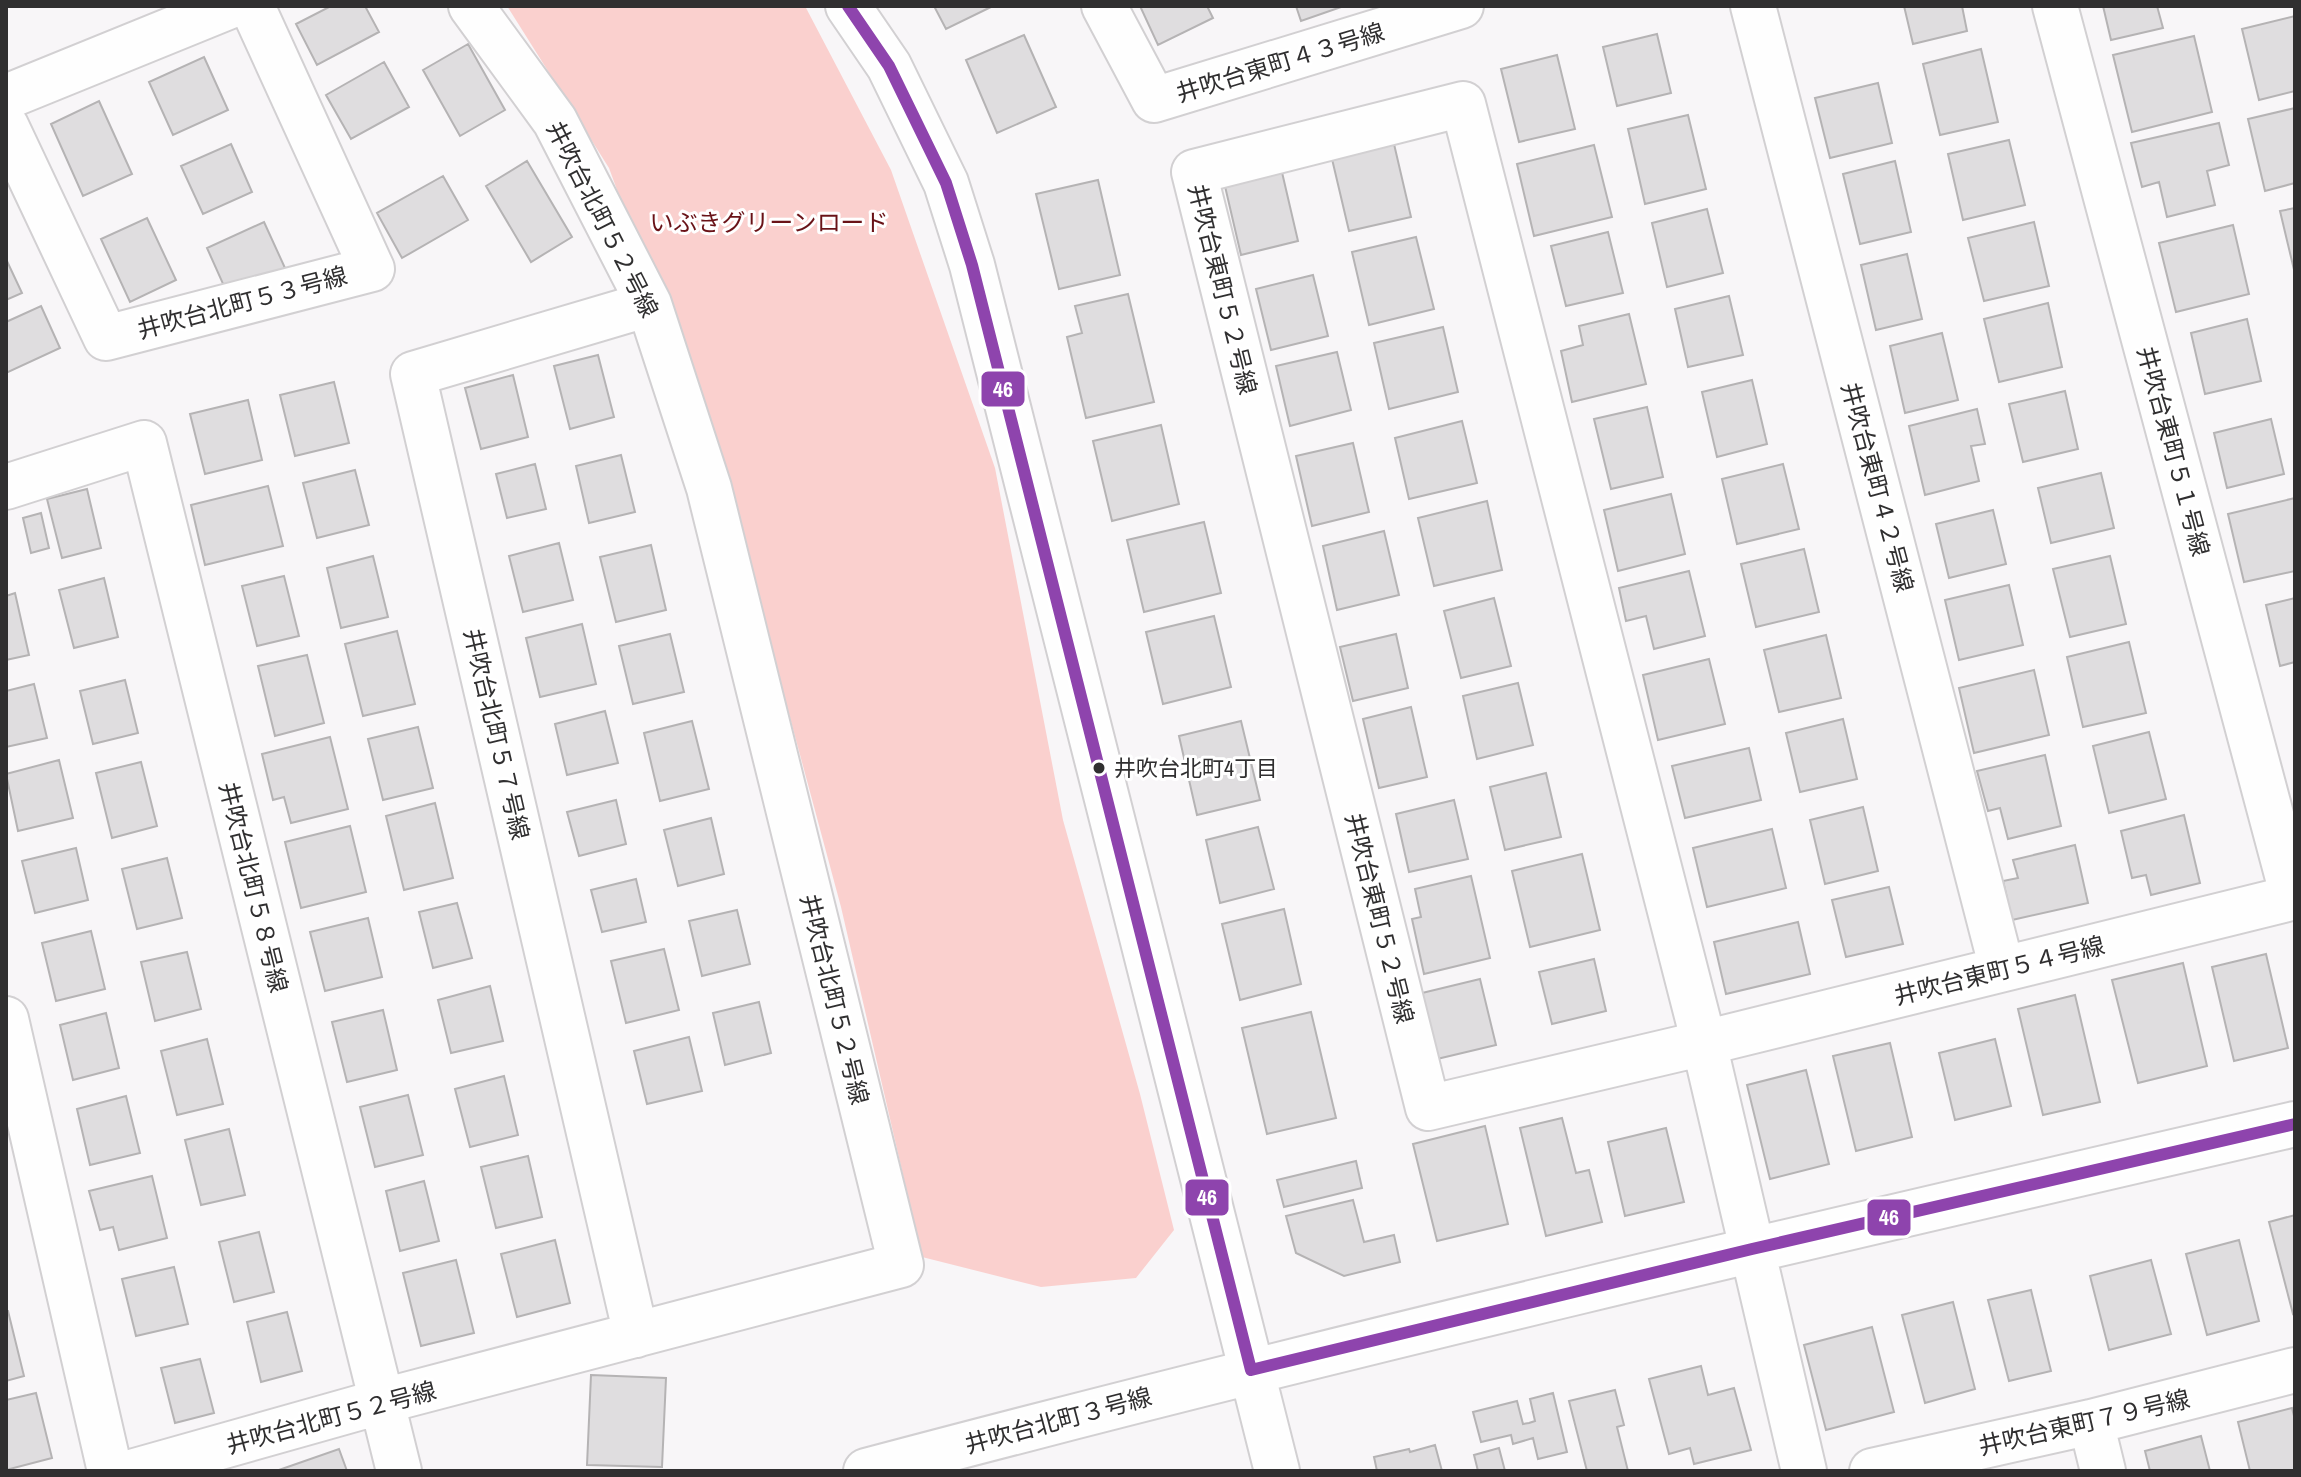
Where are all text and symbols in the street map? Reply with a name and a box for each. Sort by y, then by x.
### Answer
street label: 井吹台東町４３号線 [1172,15,1388,109]
street label: 井吹台北町５２号線 [540,116,666,322]
street label: 井吹台東町５２号線 [1181,180,1265,398]
park label: いぶきグリーンロード [650,206,888,238]
street label: 井吹台北町５３号線 [134,259,350,345]
street label: 井吹台東町５１号線 [2131,343,2217,559]
line badge: 46 [980,370,1026,408]
text: 46 [993,374,1013,404]
street label: 井吹台東町４２号線 [1835,379,1921,595]
street label: 井吹台北町５７号線 [457,625,537,843]
place label: 井吹台北町4丁目 [1114,753,1278,783]
marker: 井吹台北町4丁目 [1091,760,1107,776]
street label: 井吹台北町５８号線 [212,778,296,996]
street label: 井吹台東町５２号線 [1338,809,1422,1027]
street label: 井吹台北町５２号線 [793,890,877,1108]
street label: 井吹台東町５４号線 [1890,928,2108,1012]
line badge: 46 [1184,1178,1230,1217]
text: 46 [1197,1182,1217,1212]
line badge: 46 [1866,1198,1912,1237]
text: 46 [1879,1202,1899,1232]
street label: 井吹台北町５２号線 [223,1374,439,1460]
street label: 井吹台北町３号線 [961,1380,1155,1460]
street label: 井吹台東町７９号線 [1975,1382,2193,1462]

